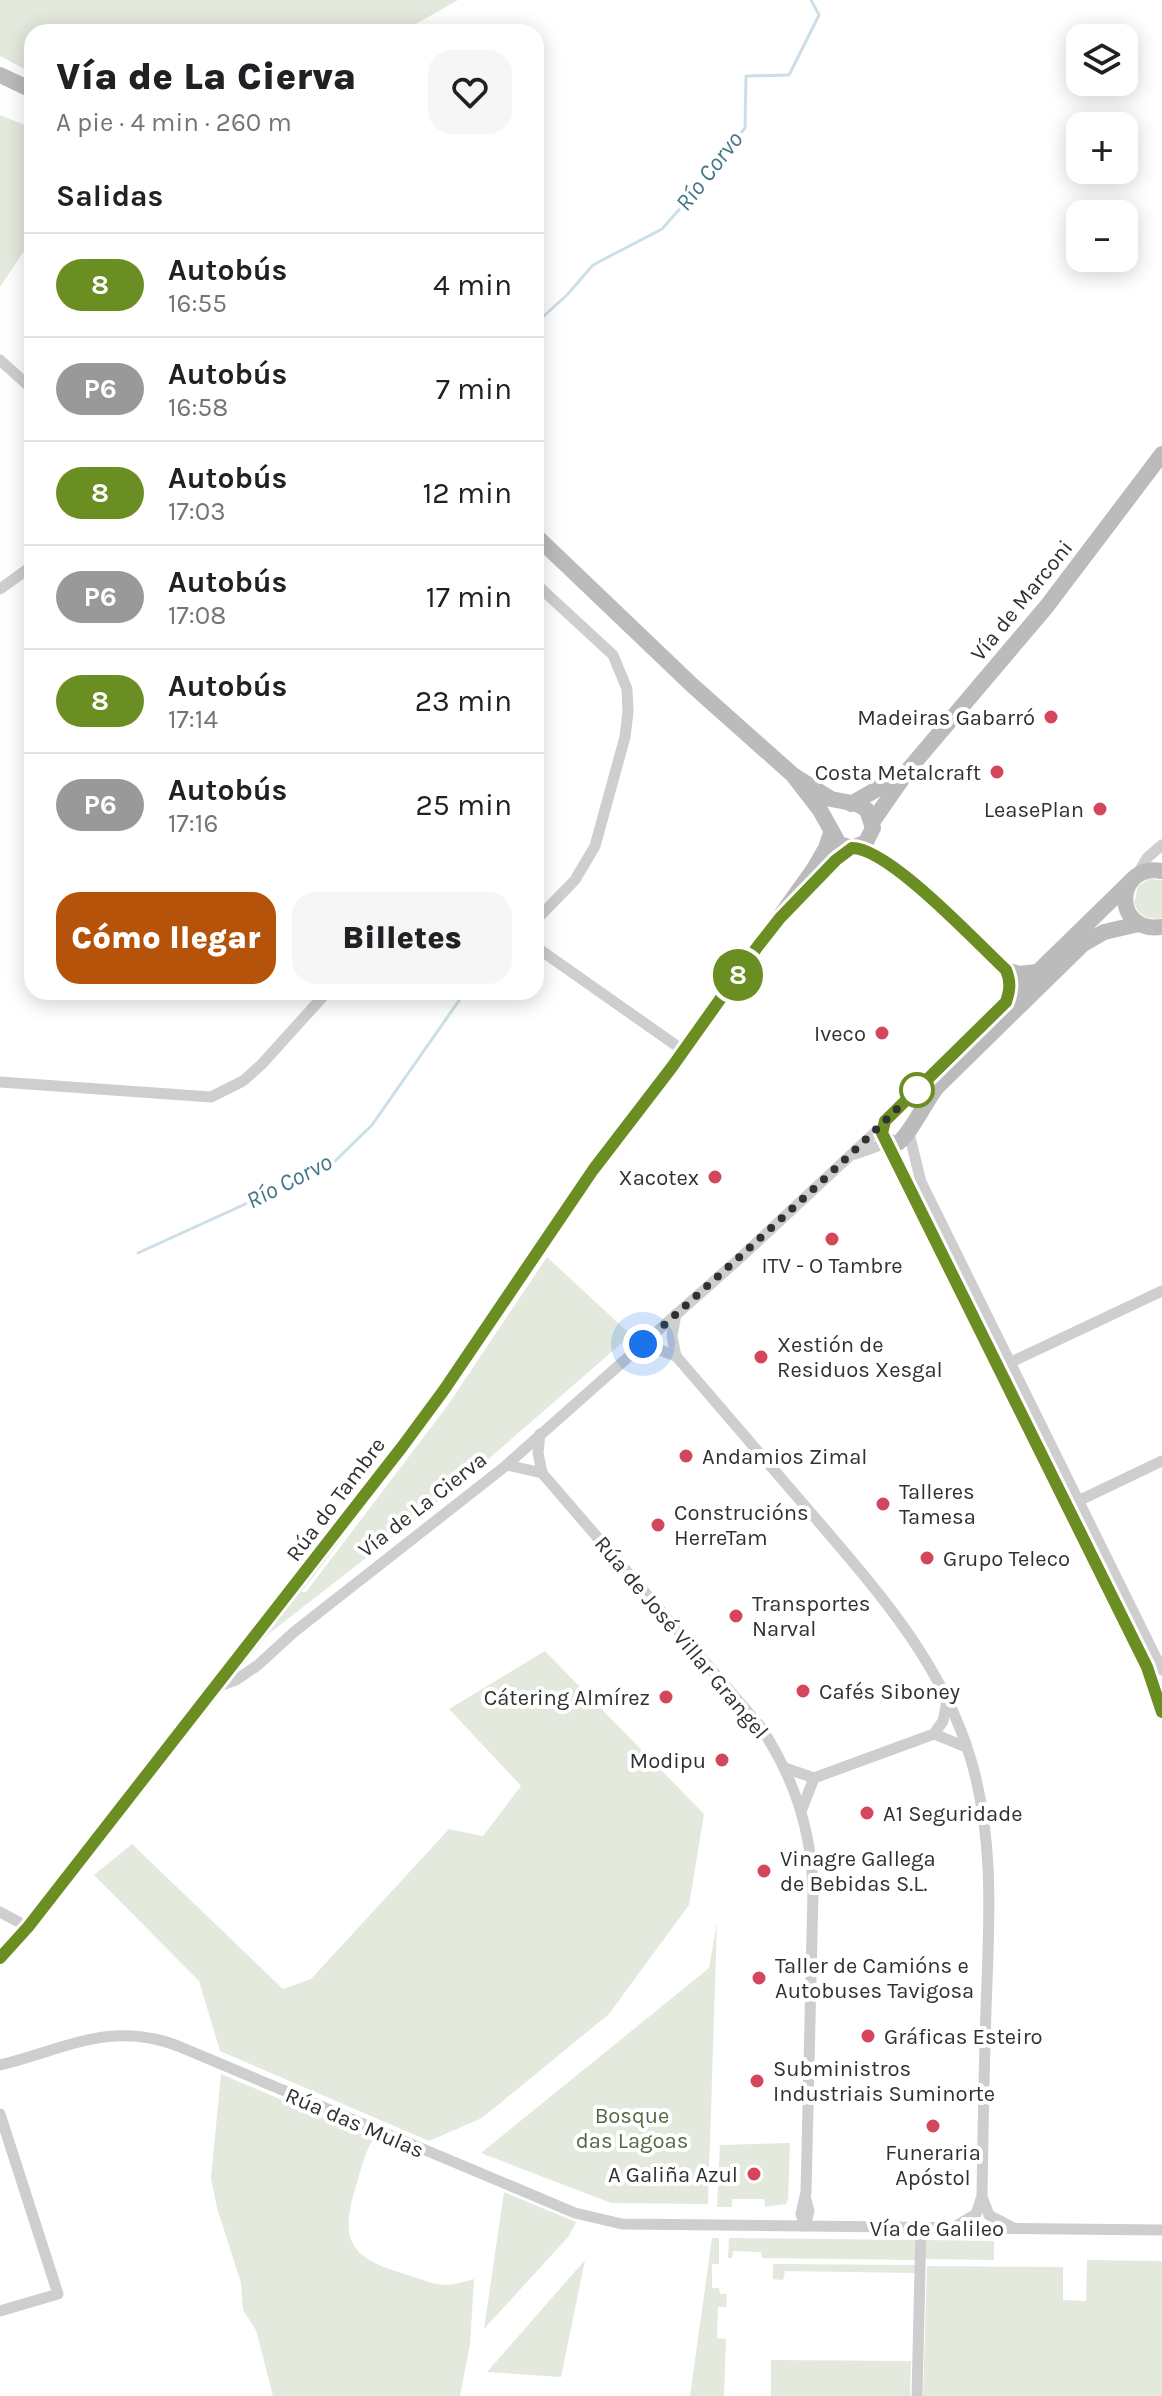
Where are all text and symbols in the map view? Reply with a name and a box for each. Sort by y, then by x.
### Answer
map controls [1066,24,1138,272]
button: layers [1066,24,1138,96]
button: heart [428,50,512,134]
text: Vía de La Cierva [56,54,356,99]
text: A pie · 4 min · 260 m [56,107,292,138]
button: + [1066,112,1138,184]
water label: Río Corvo [669,126,749,216]
text: Salidas [56,178,163,214]
button: − [1066,200,1138,272]
text: Autobús [168,252,287,288]
text: 4 min [433,267,512,303]
text: 8 [91,268,109,301]
text: 16:55 [168,288,227,319]
text: Autobús [168,356,287,392]
text: 7 min [436,371,512,407]
text: P6 [83,372,117,405]
text: 16:58 [168,392,228,423]
text: Autobús [168,460,287,496]
text: 12 min [422,475,512,511]
text: 8 [91,476,109,509]
text: 17:03 [168,496,226,527]
street label: Vía de Marconi [965,535,1078,666]
text: Autobús [168,564,287,600]
text: 17 min [426,579,512,615]
text: P6 [83,580,117,613]
text: 17:08 [168,600,226,631]
text: Autobús [168,668,287,704]
text: 23 min [415,683,512,719]
text: 8 [91,684,109,717]
text: 17:14 [168,704,218,735]
place label: Madeiras Gabarró [857,705,1035,731]
marker: Madeiras Gabarró [1042,708,1060,726]
place label: Costa Metalcraft [815,760,981,786]
marker: Costa Metalcraft [988,763,1006,781]
text: Autobús [168,772,287,808]
text: 25 min [415,787,512,823]
text: P6 [83,788,117,821]
place label: LeasePlan [984,797,1084,823]
marker: LeasePlan [1091,800,1109,818]
text: 17:16 [168,808,218,839]
button: Cómo llegar [56,892,276,984]
button: Billetes [292,892,512,984]
line badge: 8 [712,949,764,1001]
text: 8 [729,958,747,991]
place label: Iveco [814,1021,866,1047]
marker: Iveco [873,1024,891,1042]
unlabelled marker [900,1073,934,1107]
water label: Río Corvo [241,1147,337,1214]
place label: Xacotex [619,1165,699,1191]
marker: Xacotex [706,1168,724,1186]
marker: ITV - O Tambre [823,1230,841,1248]
place label: ITV - O Tambre [761,1253,903,1279]
your location [623,1324,663,1364]
place label: Xestión de Residuos Xesgal [777,1332,943,1383]
marker: Xestión de Residuos Xesgal [752,1348,770,1366]
street label: Rúa do Tambre [281,1432,391,1567]
place label: Andamios Zimal [702,1444,867,1470]
street label: Vía de La Cierva [353,1447,492,1563]
marker: Andamios Zimal [677,1447,695,1465]
place label: Talleres Tamesa [899,1479,976,1530]
marker: Talleres Tamesa [874,1495,892,1513]
place label: Construcións HerreTam [674,1500,809,1551]
marker: Construcións HerreTam [649,1516,667,1534]
street label: Rúa de José Villar Grangel [589,1531,774,1744]
place label: Grupo Teleco [943,1546,1070,1572]
marker: Grupo Teleco [918,1549,936,1567]
place label: Transportes Narval [752,1591,870,1642]
marker: Transportes Narval [727,1607,745,1625]
place label: Cafés Siboney [819,1679,960,1705]
marker: Cafés Siboney [794,1682,812,1700]
place label: Cátering Almírez [484,1685,650,1711]
marker: Cátering Almírez [657,1688,675,1706]
place label: Modipu [630,1748,706,1774]
marker: Modipu [713,1751,731,1769]
place label: A1 Seguridade [883,1801,1022,1827]
marker: A1 Seguridade [858,1804,876,1822]
place label: Vinagre Gallega de Bebidas S.L. [780,1846,936,1897]
marker: Vinagre Gallega de Bebidas S.L. [755,1862,773,1880]
place label: Taller de Camións e Autobuses Tavigosa [775,1953,974,2004]
marker: Taller de Camións e Autobuses Tavigosa [750,1969,768,1987]
place label: Gráficas Esteiro [884,2024,1043,2050]
marker: Gráficas Esteiro [859,2027,877,2045]
place label: Subministros Industriais Suminorte [773,2056,995,2107]
marker: Subministros Industriais Suminorte [748,2072,766,2090]
street label: Rúa das Mulas [281,2082,428,2164]
park label: Bosque das Lagoas [576,2103,688,2154]
marker: Funeraria Apóstol [924,2117,942,2135]
place label: Funeraria Apóstol [885,2140,981,2191]
place label: A Galiña Azul [608,2162,738,2188]
marker: A Galiña Azul [745,2165,763,2183]
street label: Vía de Galileo [870,2216,1004,2242]

